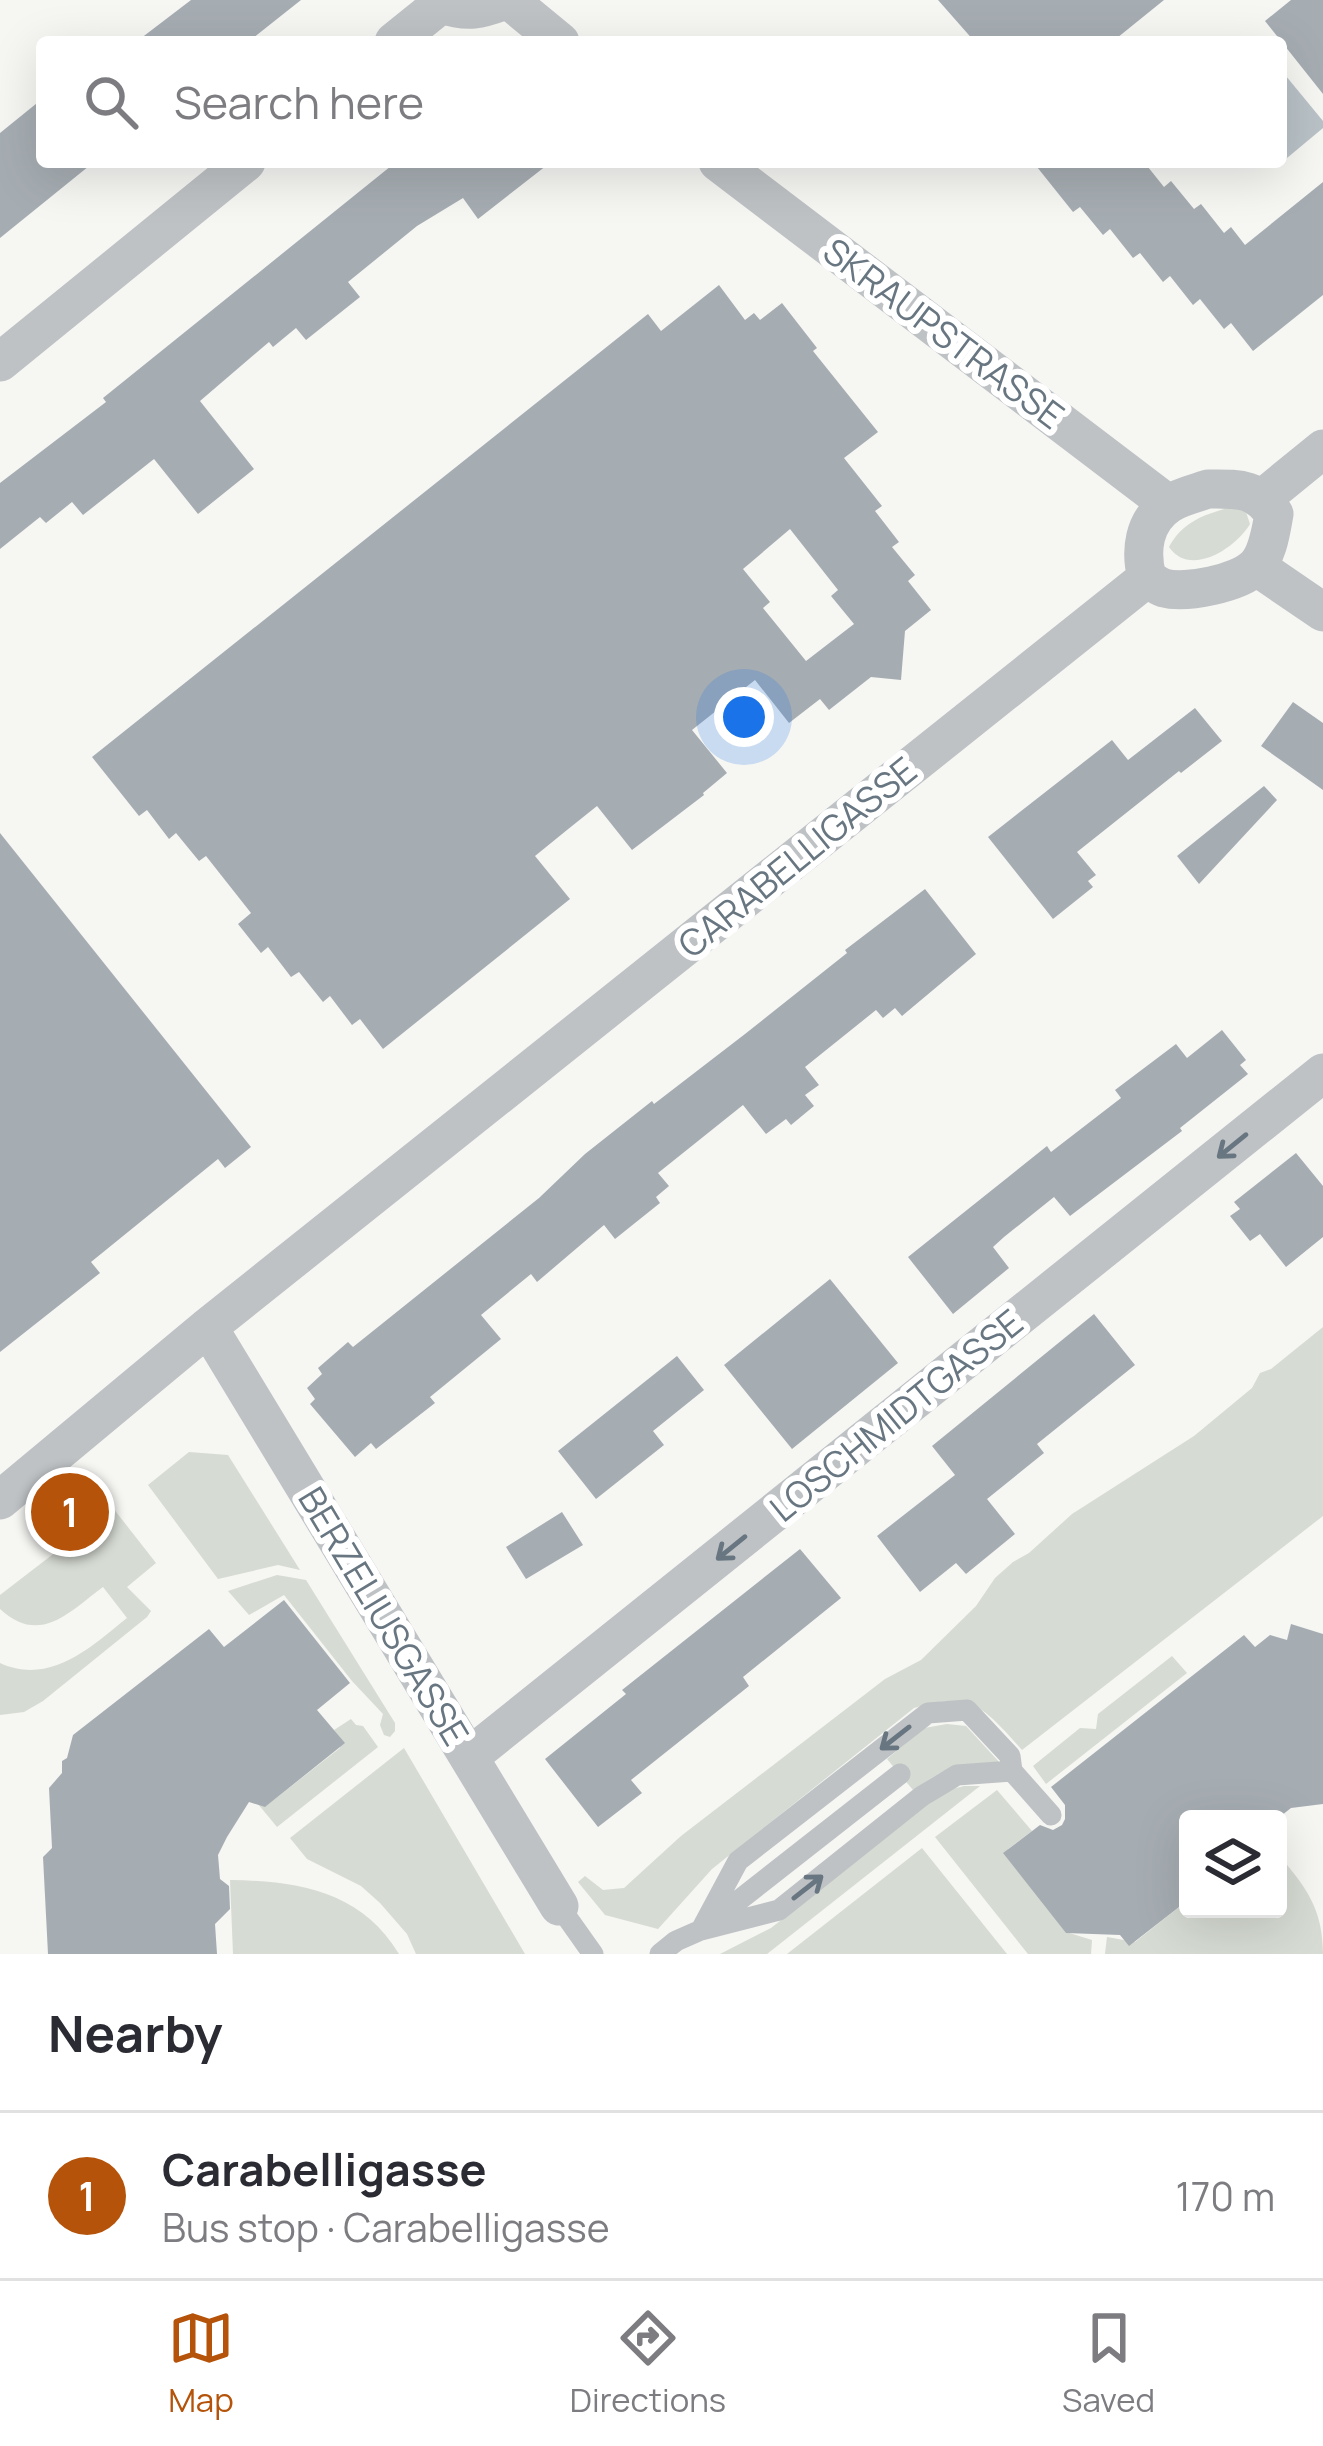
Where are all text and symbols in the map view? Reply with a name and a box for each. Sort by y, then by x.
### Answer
search box [36,36,1287,168]
icon: search [78,69,144,135]
text: Search here [174,71,424,133]
street label: SKRAUPSTRASSE [814,226,1074,440]
your location [714,687,774,747]
street label: CARABELLIGASSE [668,746,926,968]
one-way arrow [1216,1132,1248,1159]
street label: LOSCHMIDTGASSE [759,1298,1033,1532]
pin: 1 [31,1467,109,1557]
street label: BERZELIUSGASSE [287,1478,481,1754]
one-way arrow [715,1534,747,1560]
one-way arrow [880,1724,912,1751]
map controls [1179,1810,1287,1918]
button: layers [1179,1810,1287,1918]
one-way arrow [791,1874,823,1901]
text: Nearby [48,1998,223,2067]
text: Carabelligasse [162,2138,487,2200]
text: 1 [78,2169,96,2223]
text: 170 m [1176,2169,1275,2223]
text: Bus stop · Carabelligasse [162,2200,609,2254]
tab: Map [168,2305,234,2422]
tab: Directions [570,2305,726,2422]
tab: Saved [1062,2305,1155,2422]

